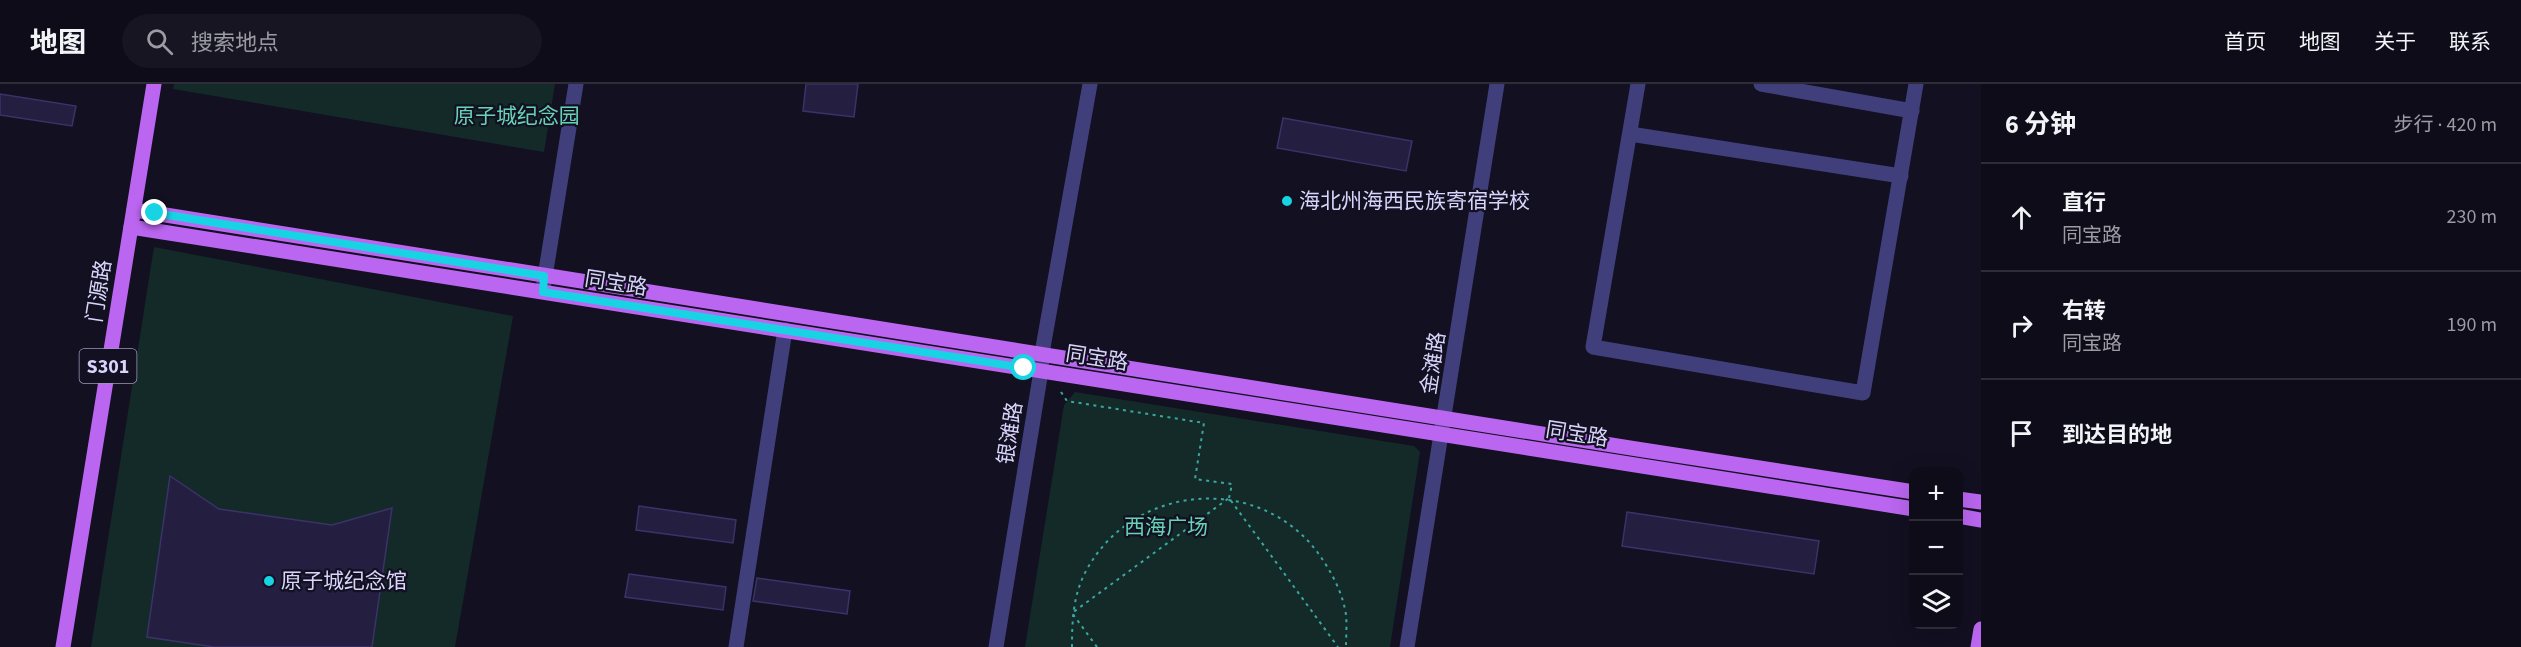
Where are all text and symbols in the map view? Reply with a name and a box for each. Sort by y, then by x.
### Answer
search box [122,14,542,68]
text: 地图 [30,23,86,63]
icon: search [143,25,176,58]
text: 搜索地点 [191,27,279,59]
text: 首页 [2224,27,2266,57]
text: 地图 [2299,27,2341,57]
text: 关于 [2374,27,2416,57]
text: 联系 [2449,27,2491,57]
park label: 原子城纪念园 [454,101,580,131]
text: 6 分钟 [2005,106,2076,143]
text: 步行 · 420 m [2394,111,2497,139]
place label: 海北州海西民族寄宿学校 [1299,186,1530,216]
text: 直行 [2062,187,2106,219]
marker: 海北州海西民族寄宿学校 [1280,194,1294,208]
route end [141,199,167,225]
icon: ahead [2005,201,2038,234]
text: 230 m [2447,203,2497,231]
text: 同宝路 [2062,222,2122,250]
street label: 门源路 [79,258,119,324]
street label: 同宝路 [583,263,649,303]
text: 右转 [2062,295,2106,327]
icon: right [2005,309,2038,342]
text: 190 m [2447,311,2497,339]
street label: 金滩路 [1413,330,1453,396]
text: 同宝路 [2062,330,2122,358]
street label: 同宝路 [1064,338,1130,378]
road number: S301 [80,349,136,383]
route start [1010,354,1036,380]
street label: 银滩路 [990,400,1030,466]
street label: 同宝路 [1544,414,1610,454]
icon: arrive [2005,417,2038,450]
text: 到达目的地 [2062,419,2172,451]
map controls [1909,467,1963,629]
button: + [1909,467,1963,521]
park label: 西海广场 [1124,512,1208,542]
button: − [1909,521,1963,575]
place label: 原子城纪念馆 [281,566,407,596]
marker: 原子城纪念馆 [262,574,276,588]
button: layers [1909,575,1963,629]

